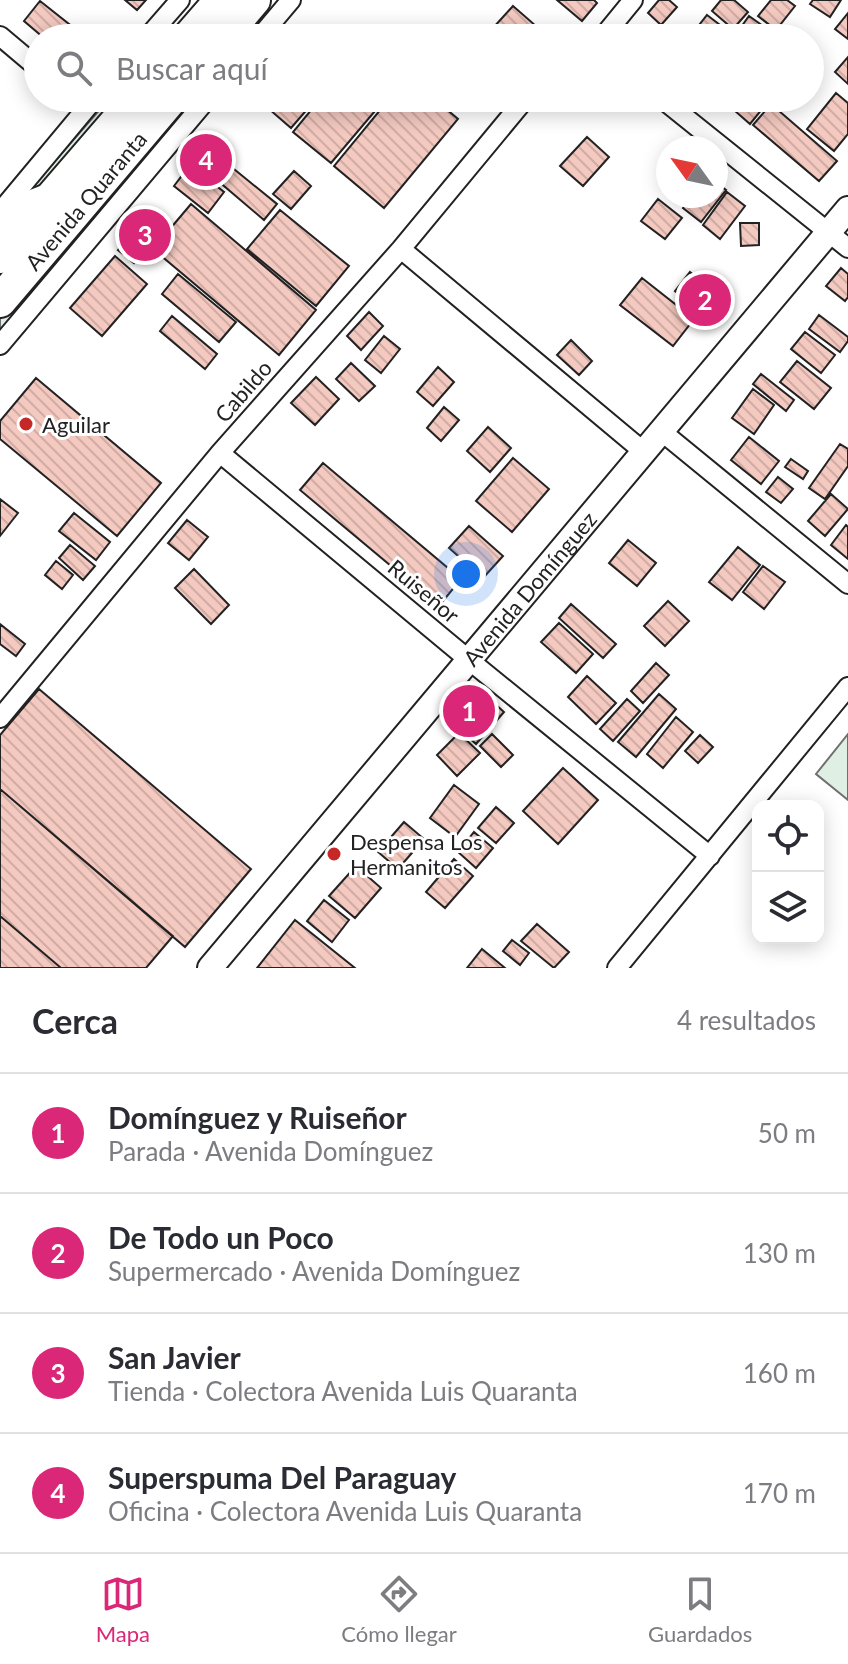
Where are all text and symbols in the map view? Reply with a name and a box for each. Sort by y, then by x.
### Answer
search box [24,24,824,112]
icon: search [52,46,96,90]
text: Buscar aquí [116,50,268,86]
street label: Avenida Quaranta [19,125,152,275]
pin: 4 [180,130,232,190]
north arrow [656,136,728,208]
pin: 3 [119,205,171,265]
pin: 2 [679,270,731,330]
street label: Cabildo [209,355,277,427]
place label: Aguilar [42,411,110,438]
marker: Aguilar [17,415,35,433]
street label: Avenida Domínguez [457,506,602,671]
street label: Ruiseñor [383,553,465,629]
your location [446,554,486,594]
pin: 1 [443,681,495,741]
map controls [752,800,824,944]
button: locate [752,800,824,872]
place label: Despensa Los Hermanitos [350,828,483,880]
marker: Despensa Los Hermanitos [325,845,343,863]
button: layers [752,872,824,944]
text: Cerca [32,1000,118,1041]
text: 4 resultados [677,1004,816,1036]
text: Domínguez y Ruiseñor [108,1099,407,1135]
text: 1 [50,1117,66,1149]
text: 50 m [758,1117,816,1149]
text: Parada · Avenida Domínguez [108,1135,433,1167]
text: De Todo un Poco [108,1219,334,1255]
text: 2 [50,1237,66,1269]
text: 130 m [743,1237,816,1269]
text: Supermercado · Avenida Domínguez [108,1255,520,1287]
text: San Javier [108,1339,241,1375]
text: 3 [50,1357,66,1389]
text: 160 m [743,1357,816,1389]
text: Tienda · Colectora Avenida Luis Quaranta [108,1375,578,1407]
text: Superspuma Del Paraguay [108,1459,456,1495]
text: 4 [50,1477,66,1509]
text: 170 m [743,1477,816,1509]
text: Oficina · Colectora Avenida Luis Quaranta [108,1495,582,1527]
tab: Mapa [96,1572,150,1647]
tab: Cómo llegar [341,1572,457,1647]
tab: Guardados [648,1572,752,1647]

